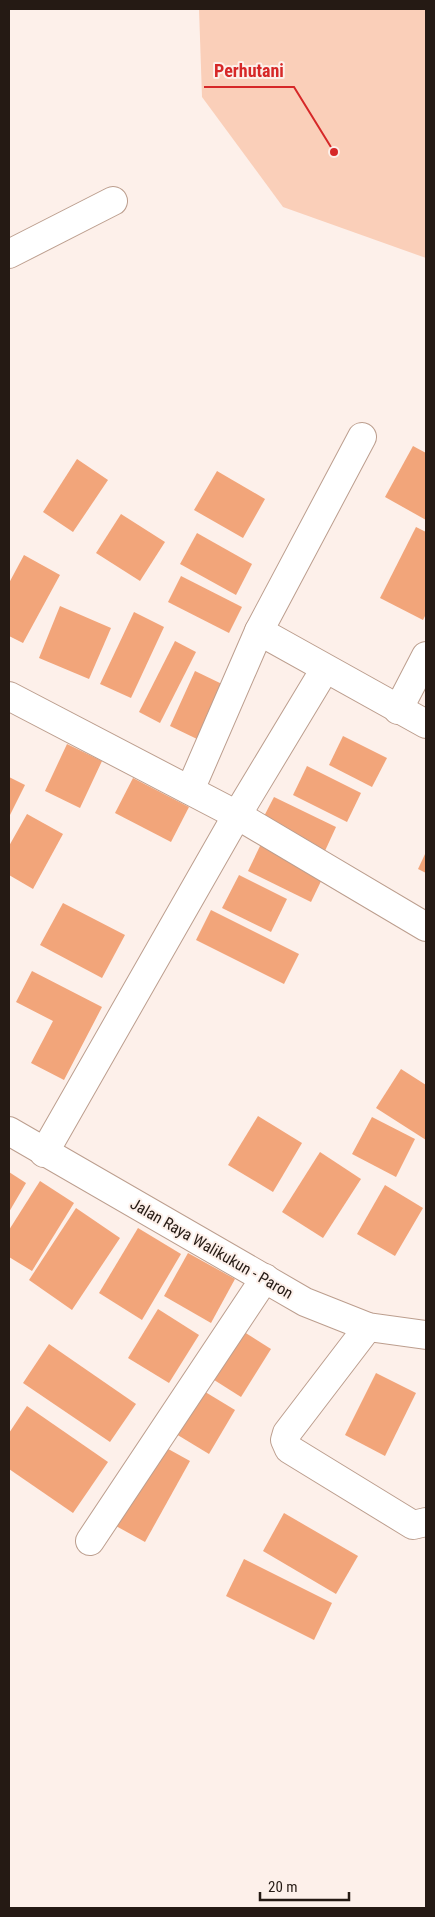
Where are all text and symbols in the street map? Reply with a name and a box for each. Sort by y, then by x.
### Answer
callout: Perhutani [204,54,294,87]
text: Perhutani [214,60,284,81]
street label: Jalan Raya Walikukun - Paron [127,1194,297,1303]
scale bar [260,1870,349,1902]
text: 20 m [268,1878,298,1896]

